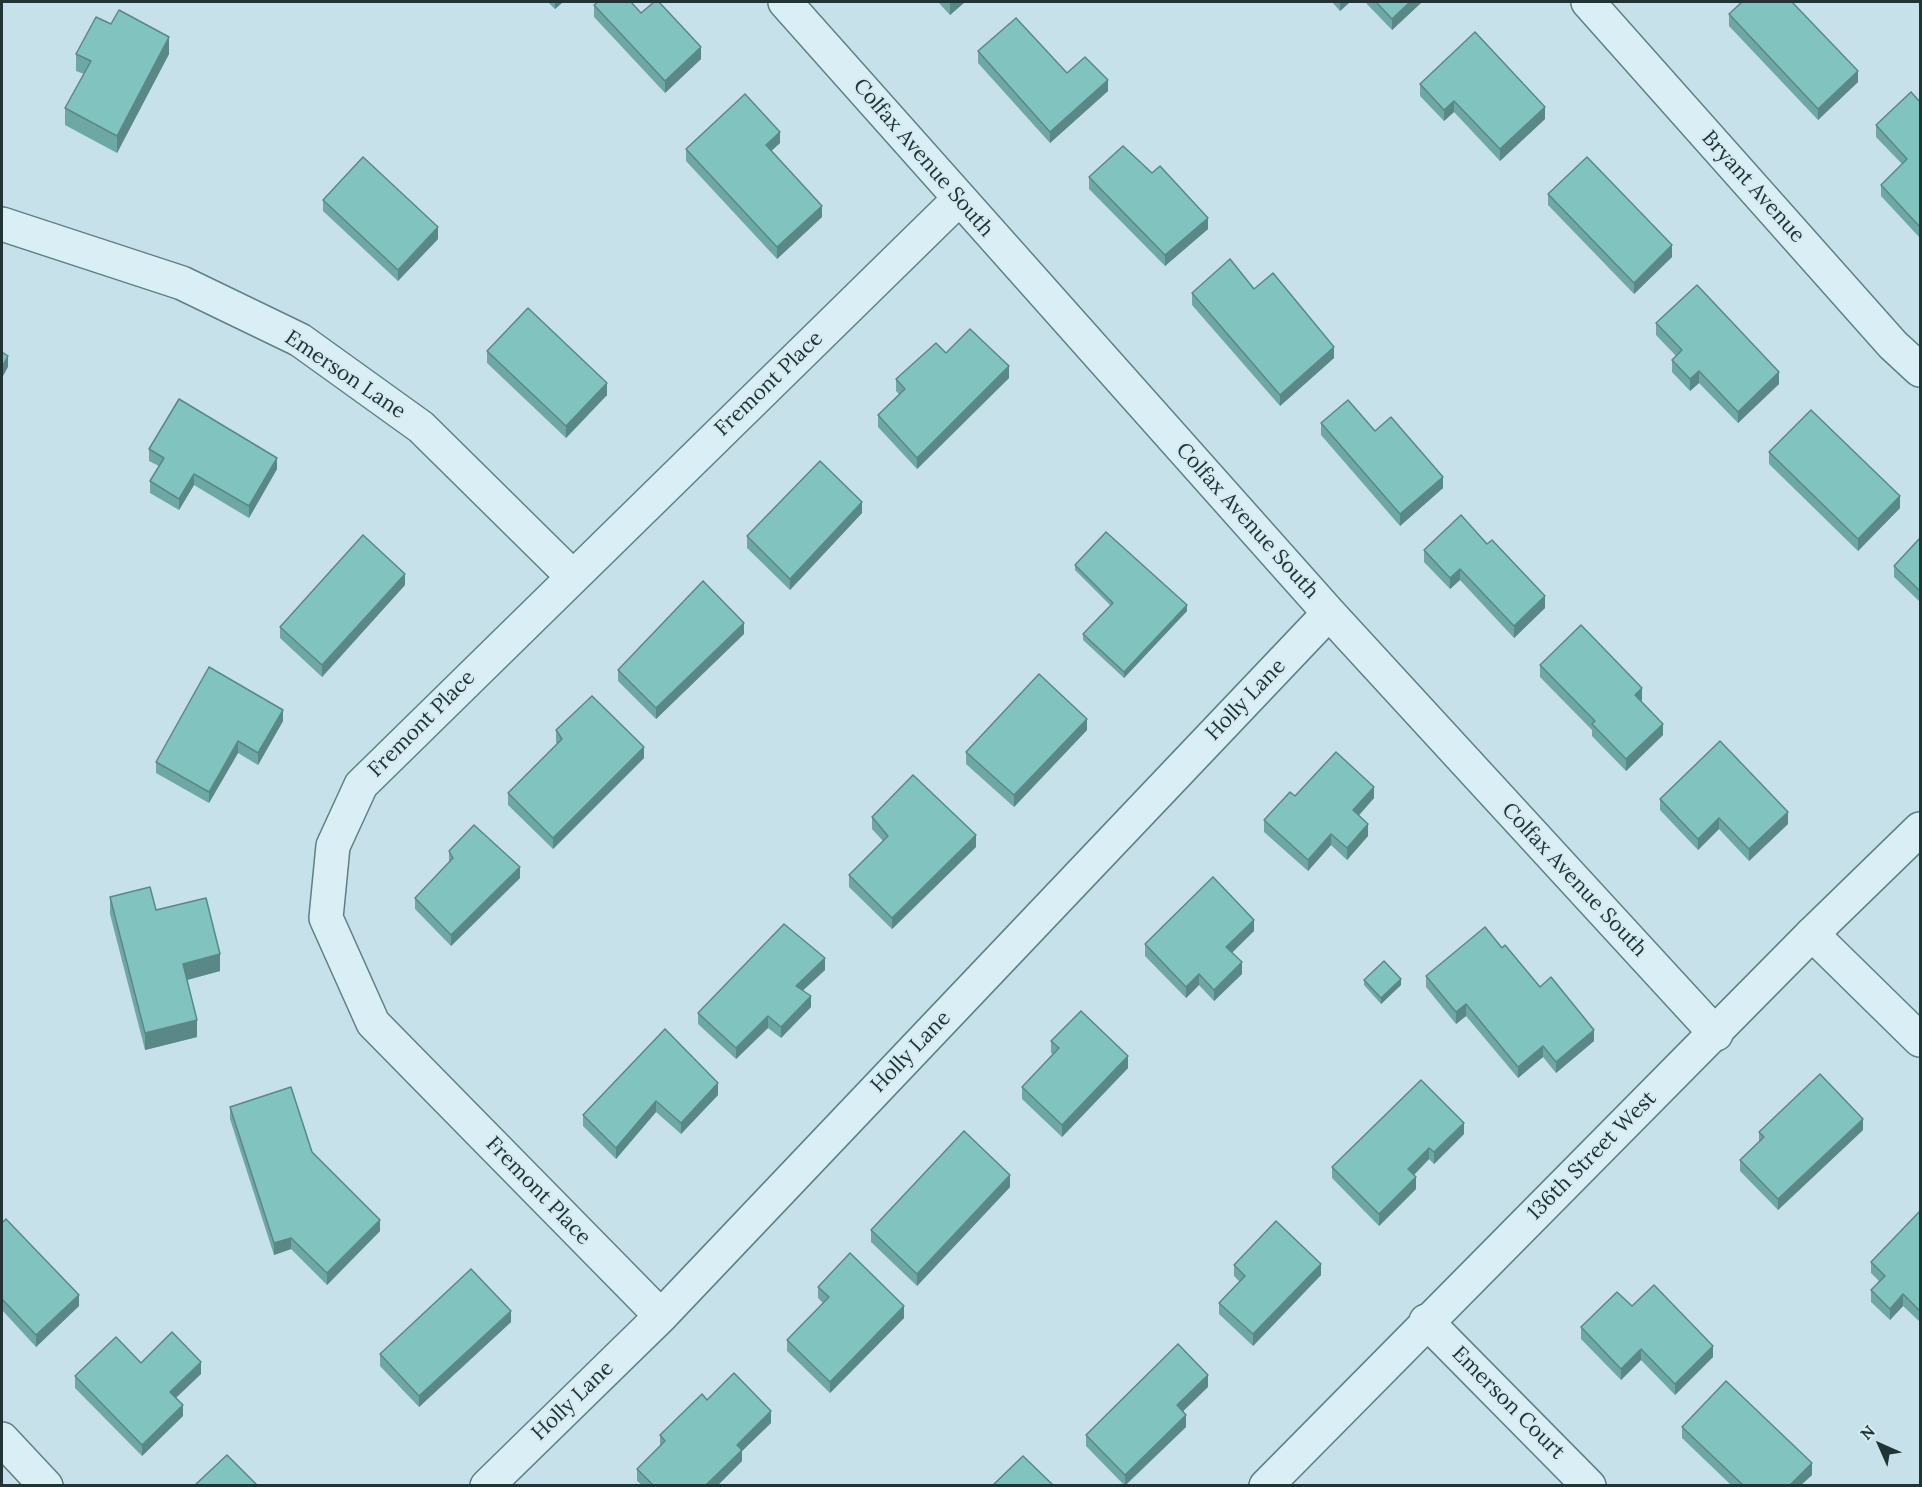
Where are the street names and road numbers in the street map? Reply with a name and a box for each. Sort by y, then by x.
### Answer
street label: Colfax Avenue South [847,74,999,242]
street label: Bryant Avenue [1696,126,1810,248]
street label: Emerson Lane [280,325,410,425]
street label: Fremont Place [710,326,828,442]
street label: Colfax Avenue South [1170,438,1324,604]
street label: Holly Lane [1201,654,1291,746]
street label: Fremont Place [363,665,481,783]
street label: Colfax Avenue South [1496,798,1652,962]
street label: Holly Lane [866,1006,956,1098]
street label: 136th Street West [1522,1086,1662,1226]
street label: Fremont Place [480,1132,596,1250]
street label: Emerson Court [1446,1341,1570,1465]
street label: Holly Lane [527,1356,619,1446]

